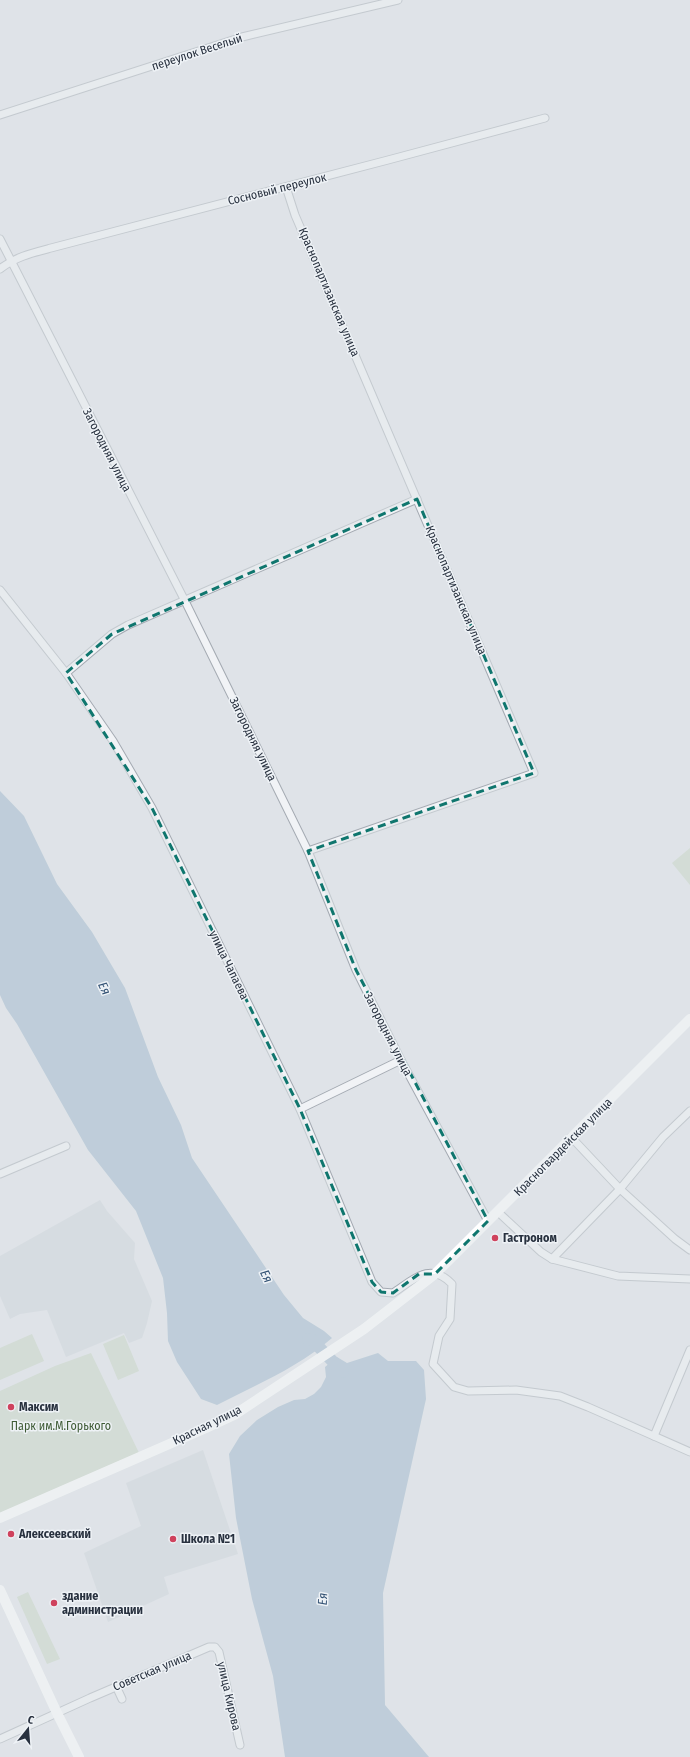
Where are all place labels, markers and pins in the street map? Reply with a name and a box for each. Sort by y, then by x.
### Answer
place label: Гастроном [503,1231,557,1245]
marker: Гастроном [490,1233,500,1243]
place label: Максим [19,1400,59,1414]
marker: Максим [6,1402,16,1412]
place label: Алексеевский [18,1527,91,1541]
marker: Алексеевский [6,1529,16,1539]
place label: Школа №1 [181,1532,235,1546]
marker: Школа №1 [168,1534,178,1544]
place label: здание администрации [62,1589,143,1617]
marker: здание администрации [49,1598,59,1608]

